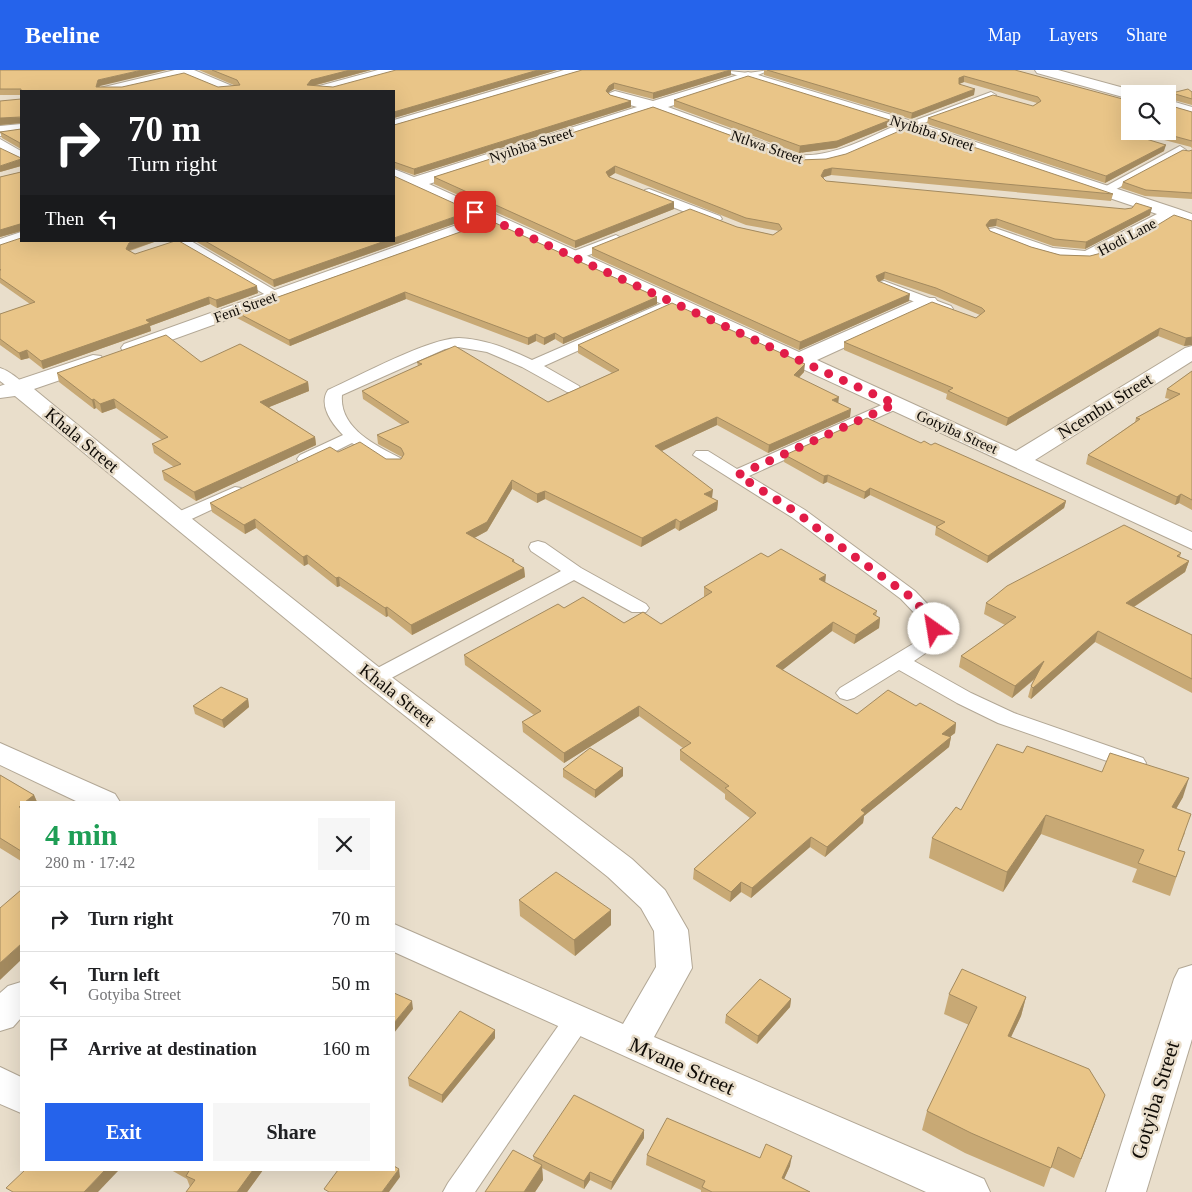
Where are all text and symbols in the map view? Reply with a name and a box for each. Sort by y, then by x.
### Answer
text: Beeline [25,22,100,48]
text: Map [988,25,1021,45]
text: Layers [1049,25,1098,45]
text: Share [1126,25,1167,45]
map controls [1121,85,1176,140]
button: search [1121,85,1176,140]
icon: right [45,110,110,175]
text: 70 m [128,110,201,149]
street label: Nyibiba Street [888,112,977,154]
street label: Nyibiba Street [487,124,576,166]
street label: Ntlwa Street [729,127,806,167]
text: Turn right [128,151,217,176]
pin [454,191,496,233]
icon: arrive [461,198,489,226]
icon: left [94,205,122,233]
text: Then [45,208,84,229]
street label: Hodi Lane [1095,215,1159,259]
street label: Feni Street [212,288,279,326]
street label: Ncembu Street [1054,369,1156,443]
street label: Khala Street [41,404,123,476]
street label: Gotyiba Street [914,407,1001,457]
position arrow [907,602,959,654]
street label: Khala Street [356,660,438,730]
text: 4 min [45,818,118,851]
button: close [318,818,370,870]
text: 280 m · 17:42 [45,854,135,871]
icon: right [45,905,73,933]
text: Turn right [88,908,173,929]
text: 70 m [331,908,370,929]
text: Turn left [88,964,160,985]
icon: left [45,970,73,998]
text: 50 m [331,973,370,994]
text: Gotyiba Street [88,986,181,1003]
street label: Mvane Street [626,1032,738,1100]
icon: arrive [45,1035,73,1063]
text: Arrive at destination [88,1038,257,1059]
text: 160 m [322,1038,370,1059]
street label: Gotyiba Street [1126,1038,1184,1162]
button: Exit [45,1103,203,1161]
button: Share [213,1103,370,1161]

